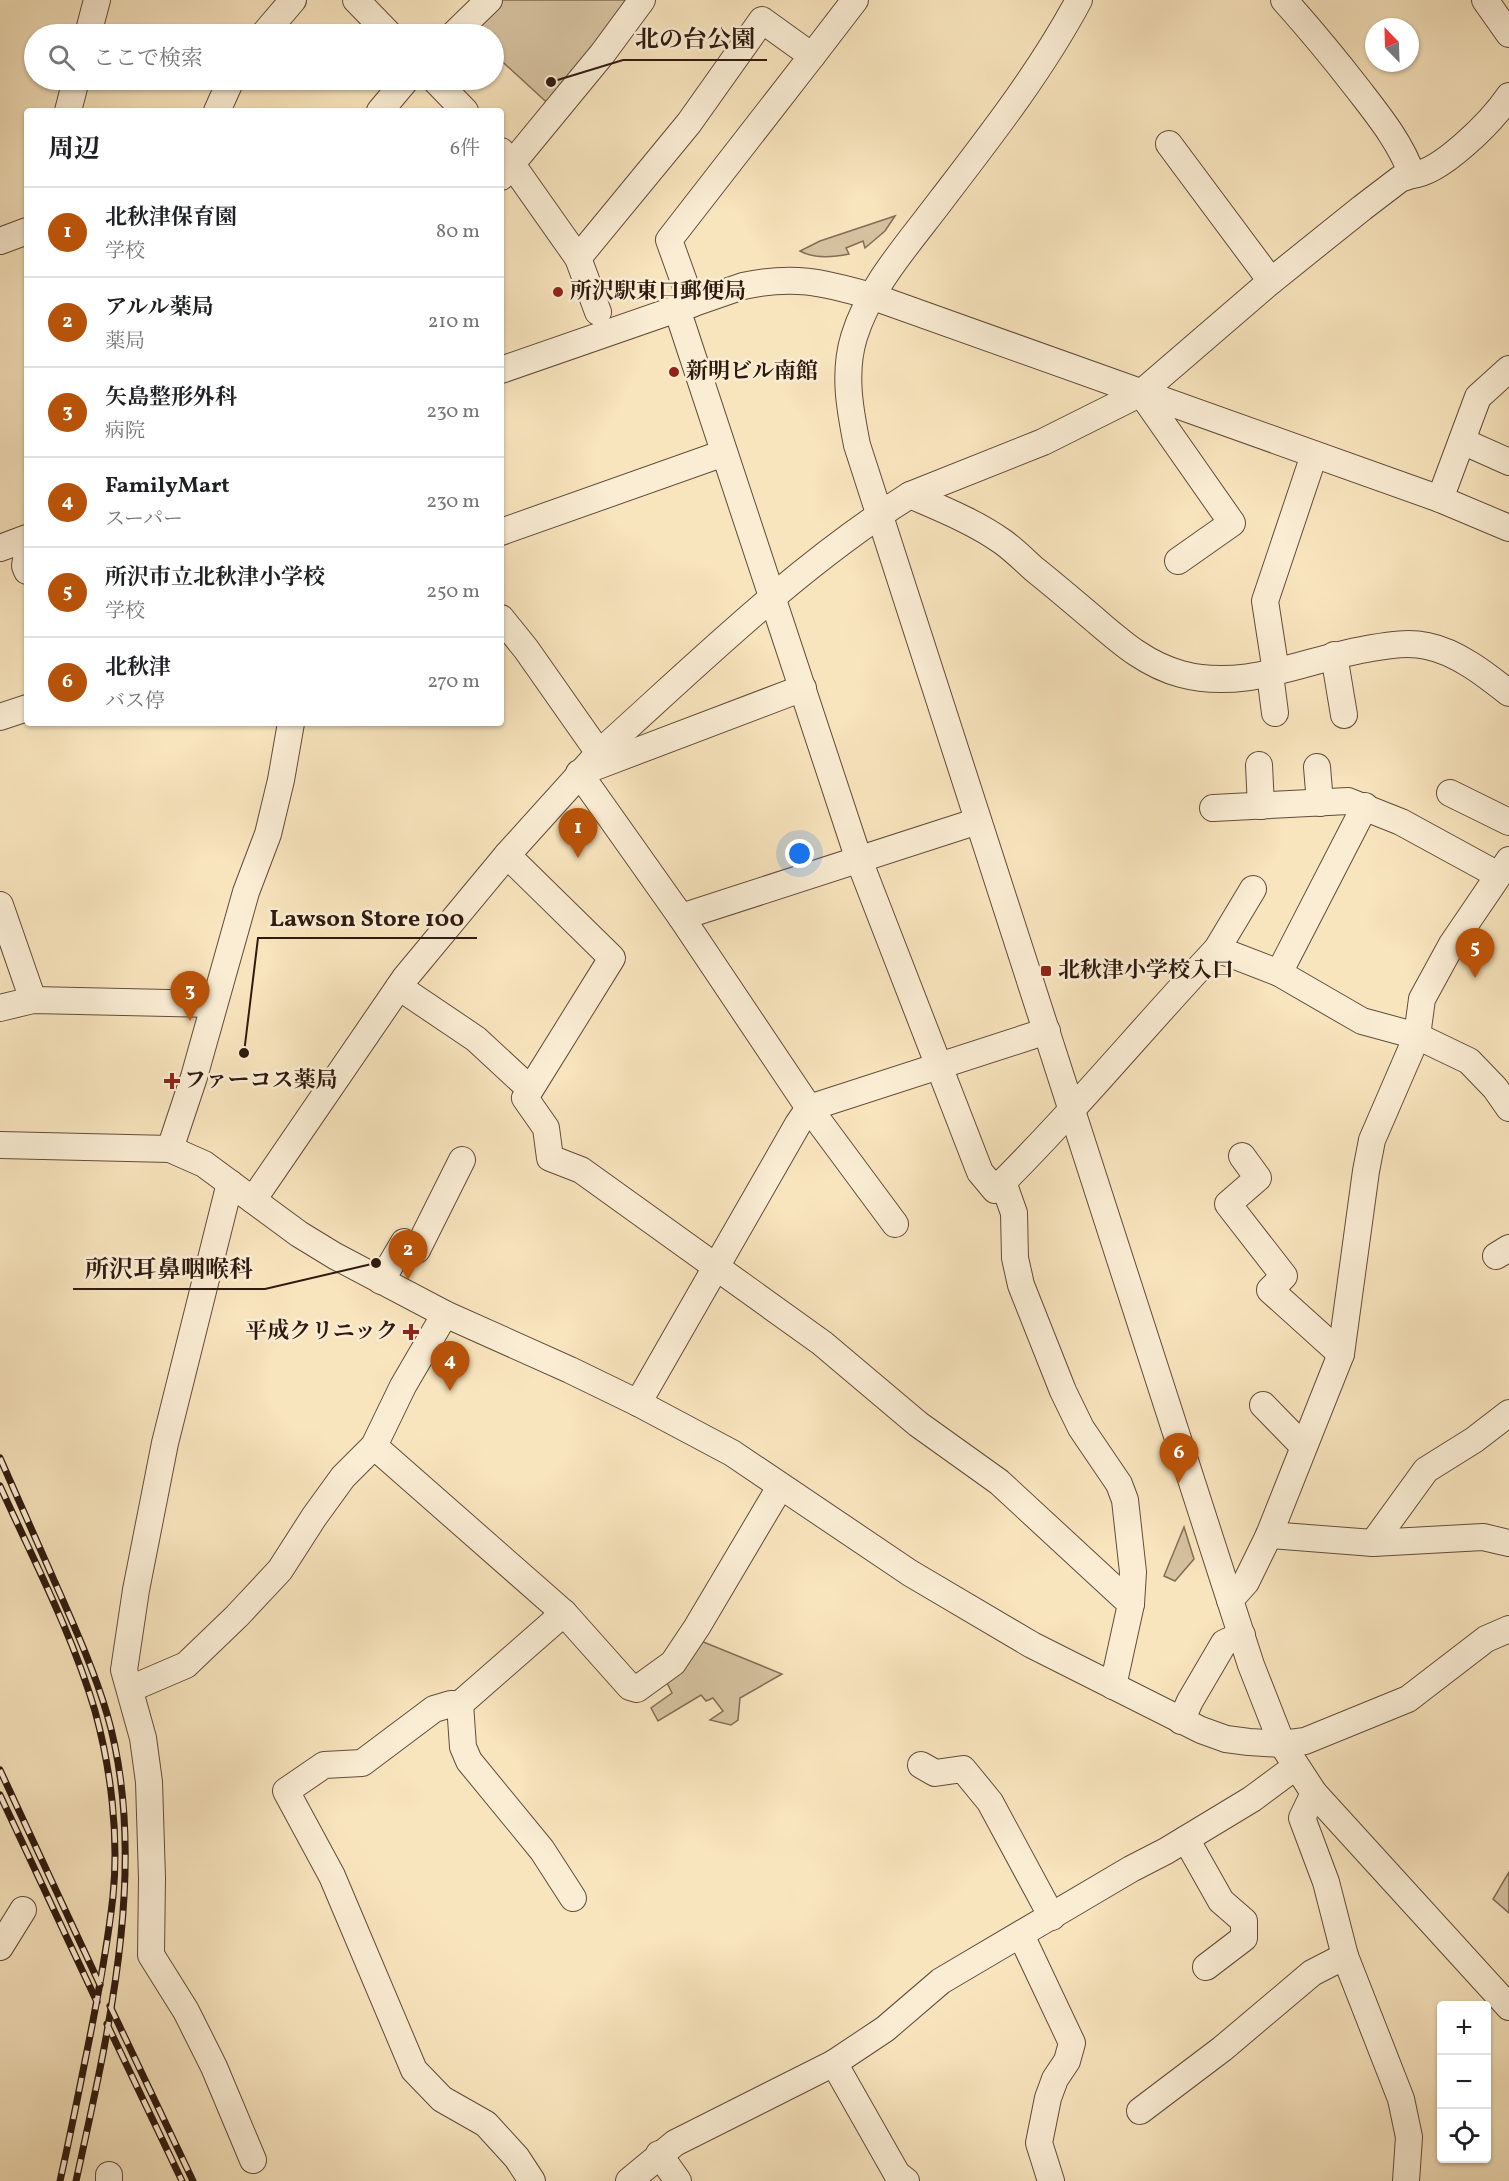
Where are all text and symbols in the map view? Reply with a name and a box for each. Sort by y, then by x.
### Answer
callout: 北の台公園 [623,18,767,60]
north arrow [1365,18,1419,72]
search box [24,24,504,90]
text: 北の台公園 [635,24,755,58]
icon: search [45,41,78,74]
text: ここで検索 [93,44,203,75]
text: 周辺 [48,132,100,168]
text: 6件 [450,135,480,163]
text: 北秋津保育園 [105,203,237,234]
text: 1 [63,218,72,246]
text: 80 m [436,218,480,246]
text: 学校 [105,238,145,266]
place label: 所沢駅東口郵便局 [570,277,746,308]
marker: 所沢駅東口郵便局 [551,285,565,299]
text: アルル薬局 [105,293,214,324]
text: 2 [62,308,73,336]
text: 210 m [428,308,480,336]
text: 薬局 [105,328,145,356]
place label: 新明ビル南館 [686,357,818,388]
marker: 新明ビル南館 [667,365,681,379]
text: 矢島整形外科 [105,383,237,414]
text: 3 [62,398,73,426]
text: 230 m [426,398,480,426]
text: 病院 [105,418,145,446]
text: FamilyMart [105,471,230,502]
text: 4 [61,488,74,516]
text: 230 m [426,488,480,516]
text: スーパー [105,506,183,534]
text: 所沢市立北秋津小学校 [105,563,325,594]
text: 5 [63,578,72,606]
text: 250 m [426,578,480,606]
text: 学校 [105,598,145,626]
text: 北秋津 [105,653,171,684]
text: 6 [62,668,73,696]
text: 270 m [427,668,480,696]
text: バス停 [105,688,165,716]
pin: 1 [558,808,598,858]
your location [785,839,814,868]
callout: Lawson Store 100 [258,896,477,938]
text: Lawson Store 100 [270,903,464,937]
pin: 5 [1456,928,1494,978]
place label: 北秋津小学校入口 [1058,956,1234,987]
marker: 北秋津小学校入口 [1039,964,1053,978]
pin: 3 [170,972,210,1021]
place label: ファーコス薬局 [184,1066,338,1097]
marker: ファーコス薬局 [165,1074,179,1088]
pin: 2 [388,1230,428,1280]
callout: 所沢耳鼻咽喉科 [73,1247,265,1289]
text: 所沢耳鼻咽喉科 [85,1254,253,1288]
place label: 平成クリニック [245,1317,398,1348]
marker: 平成クリニック [402,1323,420,1341]
pin: 4 [430,1342,470,1391]
pin: 6 [1160,1434,1198,1483]
map controls [1437,2001,1491,2163]
button: + [1437,2001,1491,2055]
button: − [1437,2055,1491,2109]
button: locate [1437,2109,1491,2163]

